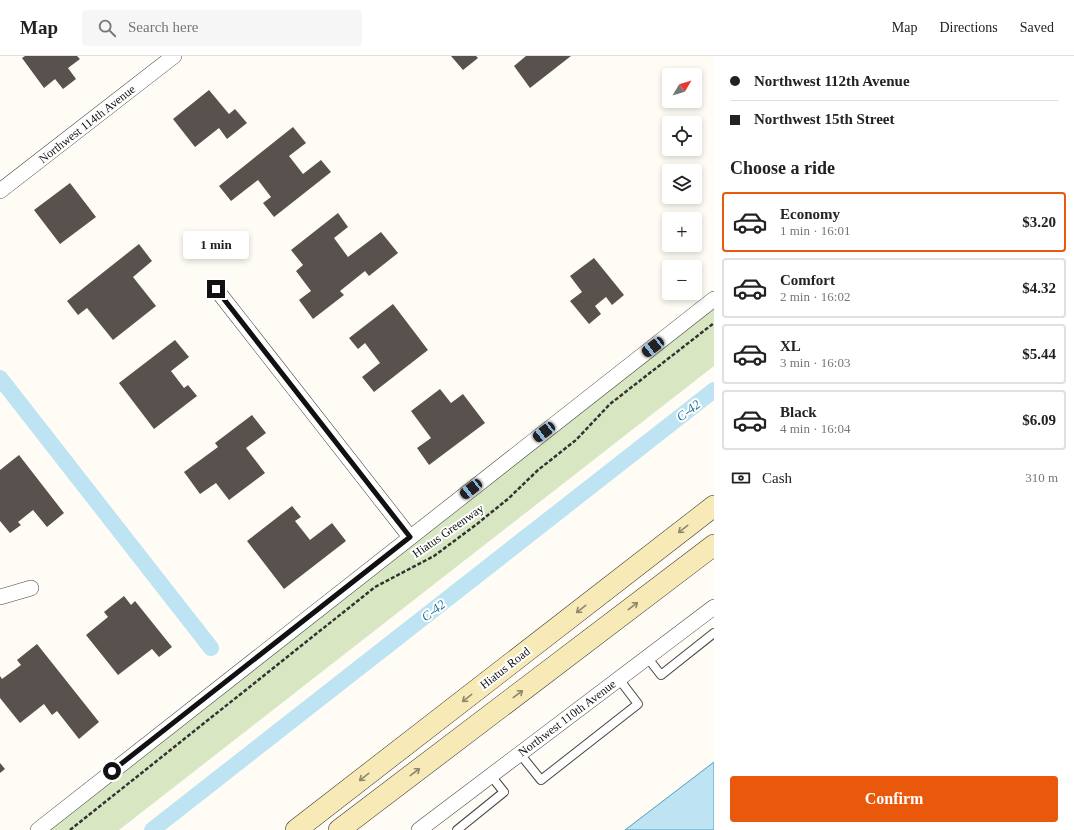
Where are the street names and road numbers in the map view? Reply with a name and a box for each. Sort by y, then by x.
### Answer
street label: Northwest 114th Avenue [36,82,138,166]
street label: Hiatus Greenway [410,501,486,561]
street label: Hiatus Road [477,644,533,692]
street label: Northwest 110th Avenue [515,677,619,759]

